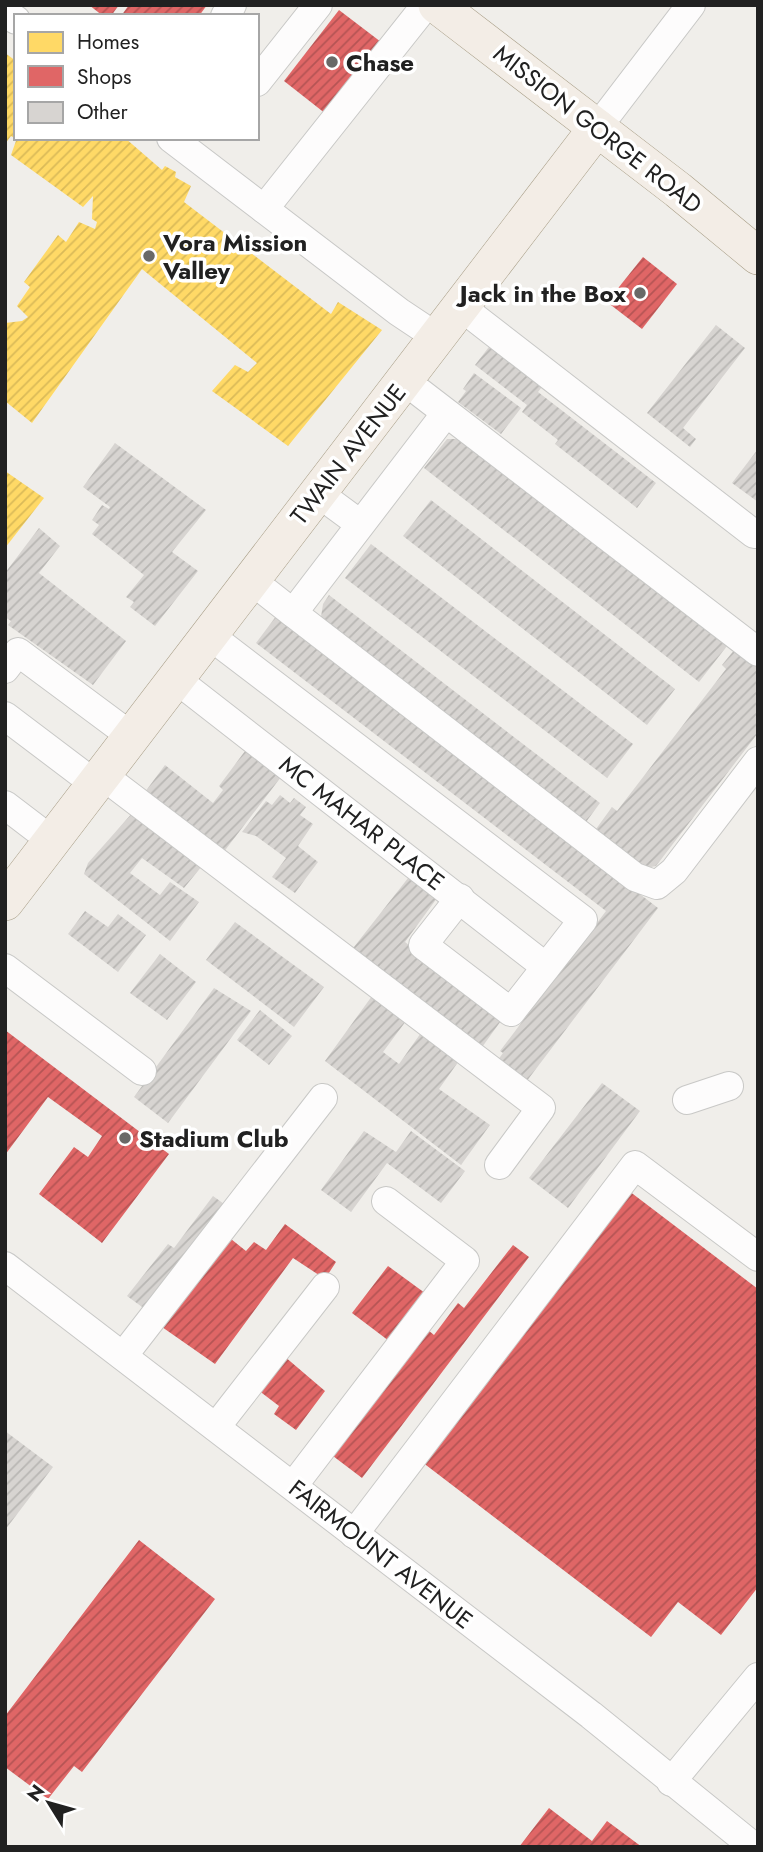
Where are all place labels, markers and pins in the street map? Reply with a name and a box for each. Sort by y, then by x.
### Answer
place label: Chase [346,45,414,80]
marker: Chase [324,54,340,70]
place label: Vora Mission Valley [162,225,307,288]
marker: Vora Mission Valley [141,248,157,264]
place label: Jack in the Box [456,276,626,311]
marker: Jack in the Box [632,285,648,301]
place label: Stadium Club [139,1121,289,1156]
marker: Stadium Club [117,1130,133,1146]

